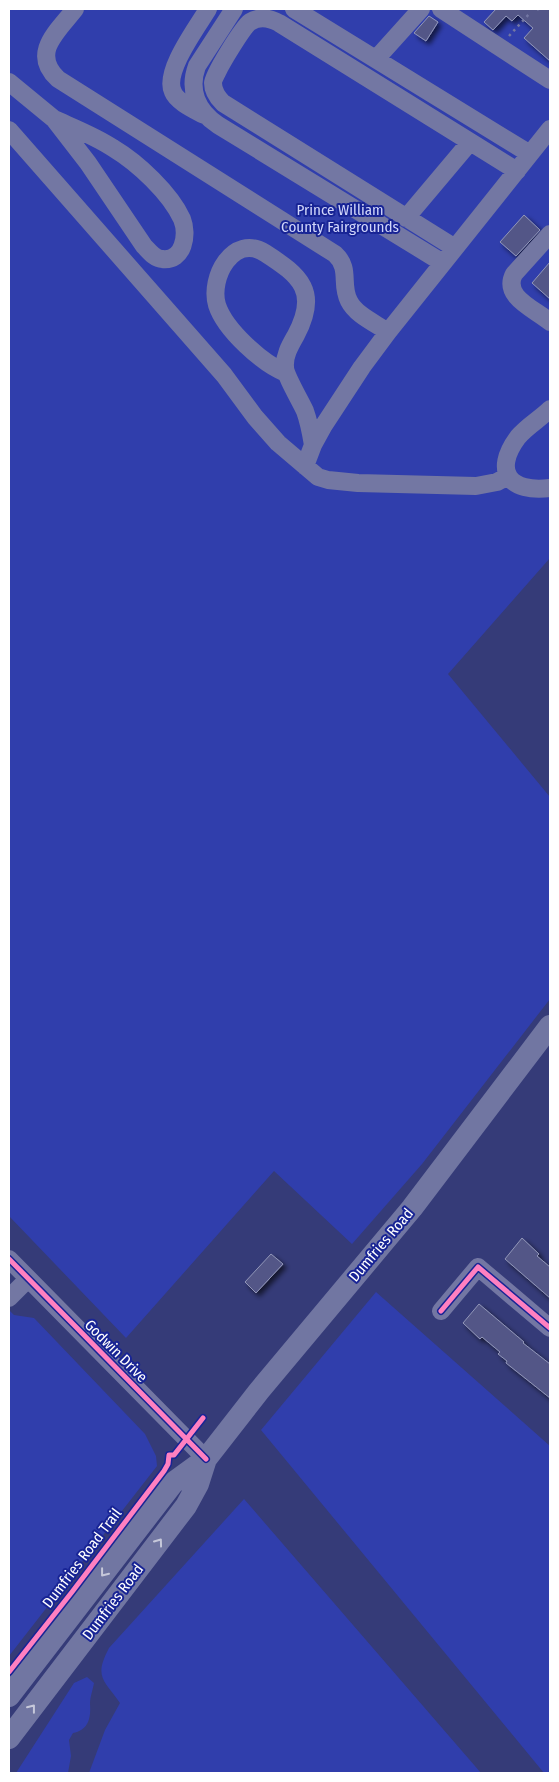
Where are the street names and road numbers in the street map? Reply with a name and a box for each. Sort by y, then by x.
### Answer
street label: Dumfries Road [345,1205,417,1285]
street label: Godwin Drive [81,1316,151,1386]
street label: Dumfries Road Trail [39,1505,125,1611]
street label: Dumfries Road [79,1561,147,1643]

